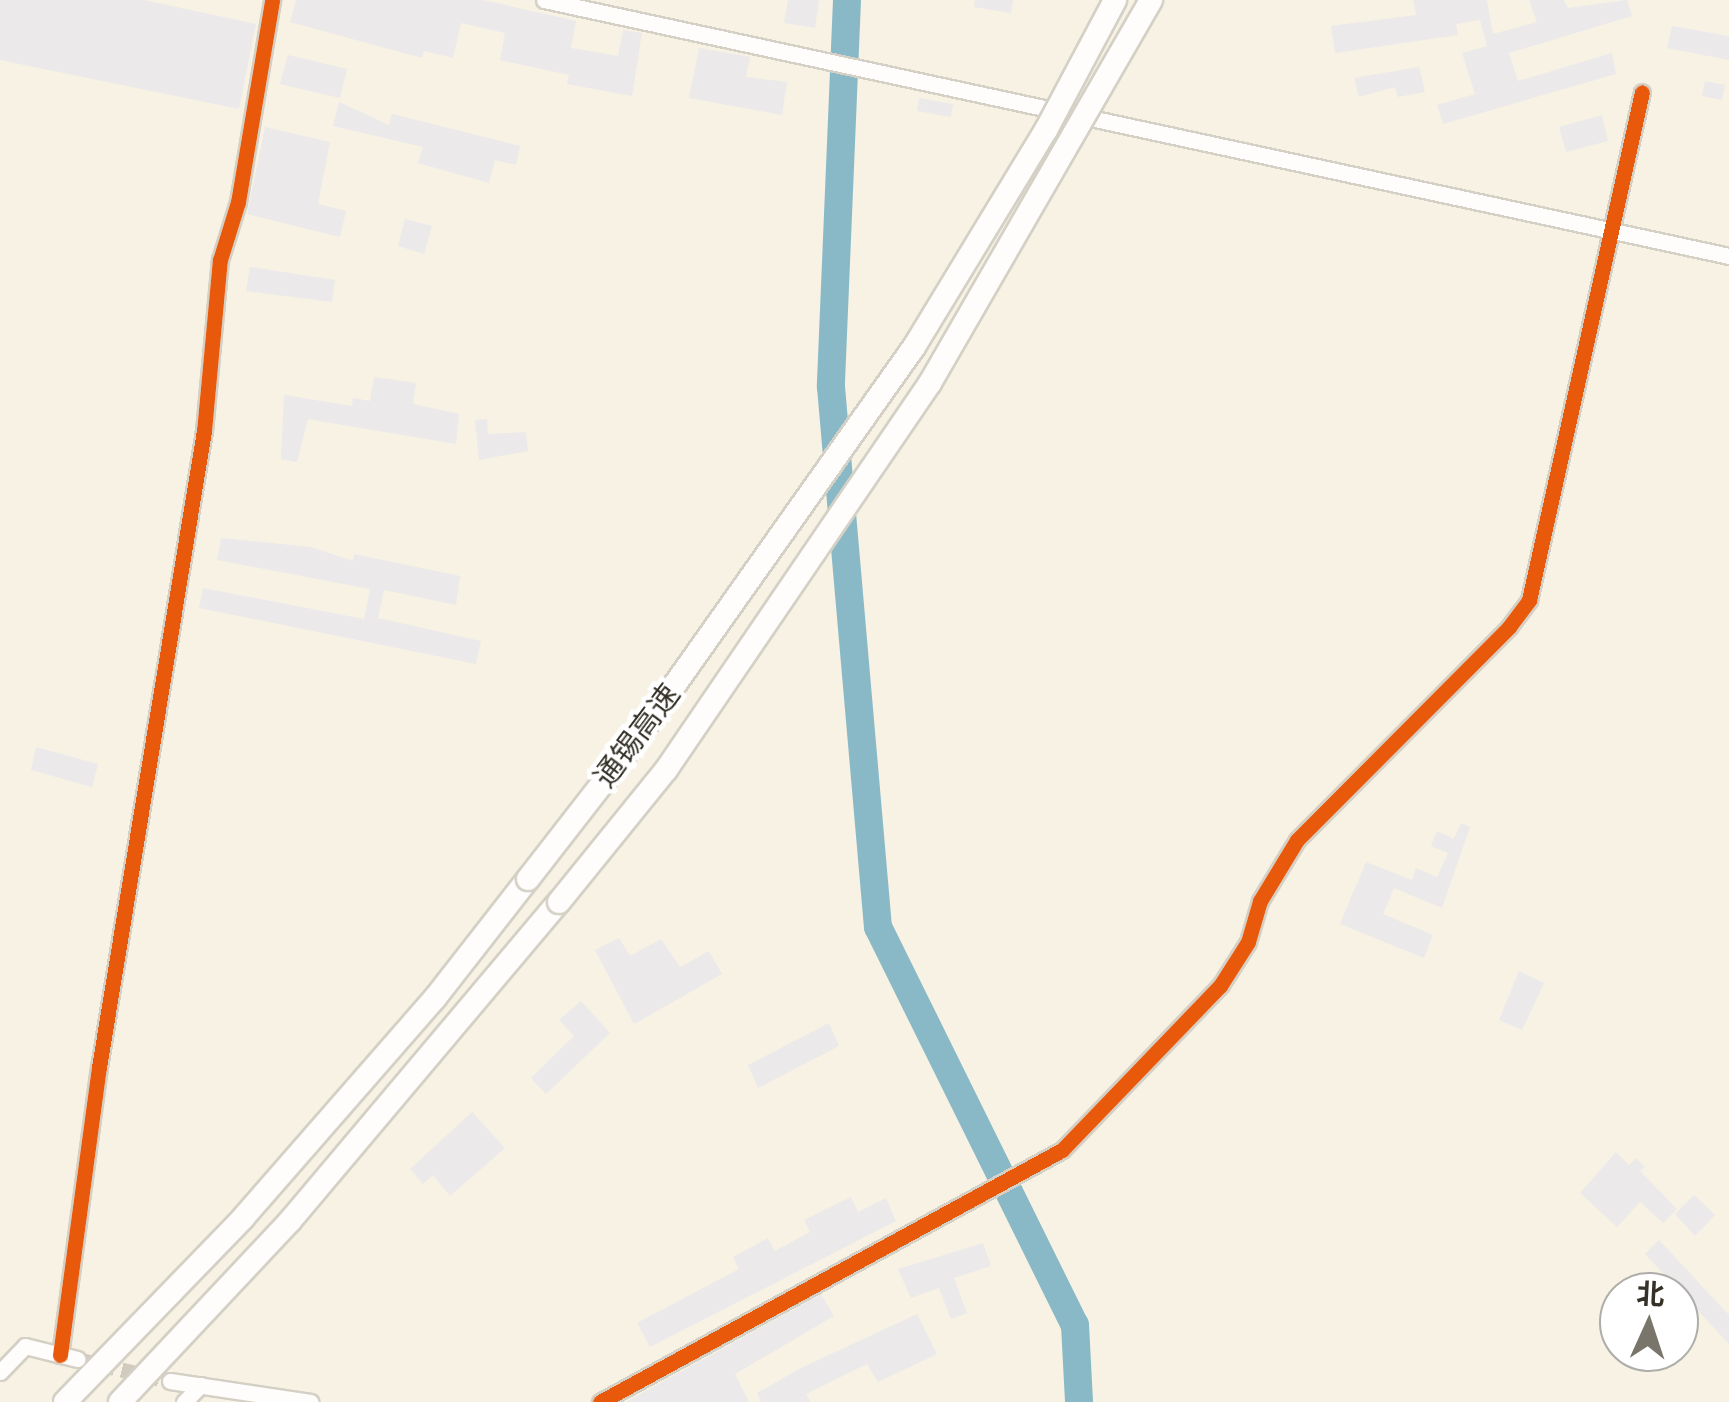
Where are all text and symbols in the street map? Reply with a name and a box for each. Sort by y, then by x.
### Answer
street label: 通锡高速 [587,677,687,795]
north arrow [1599,1272,1699,1372]
text: 北 [1636,1276,1665,1312]

